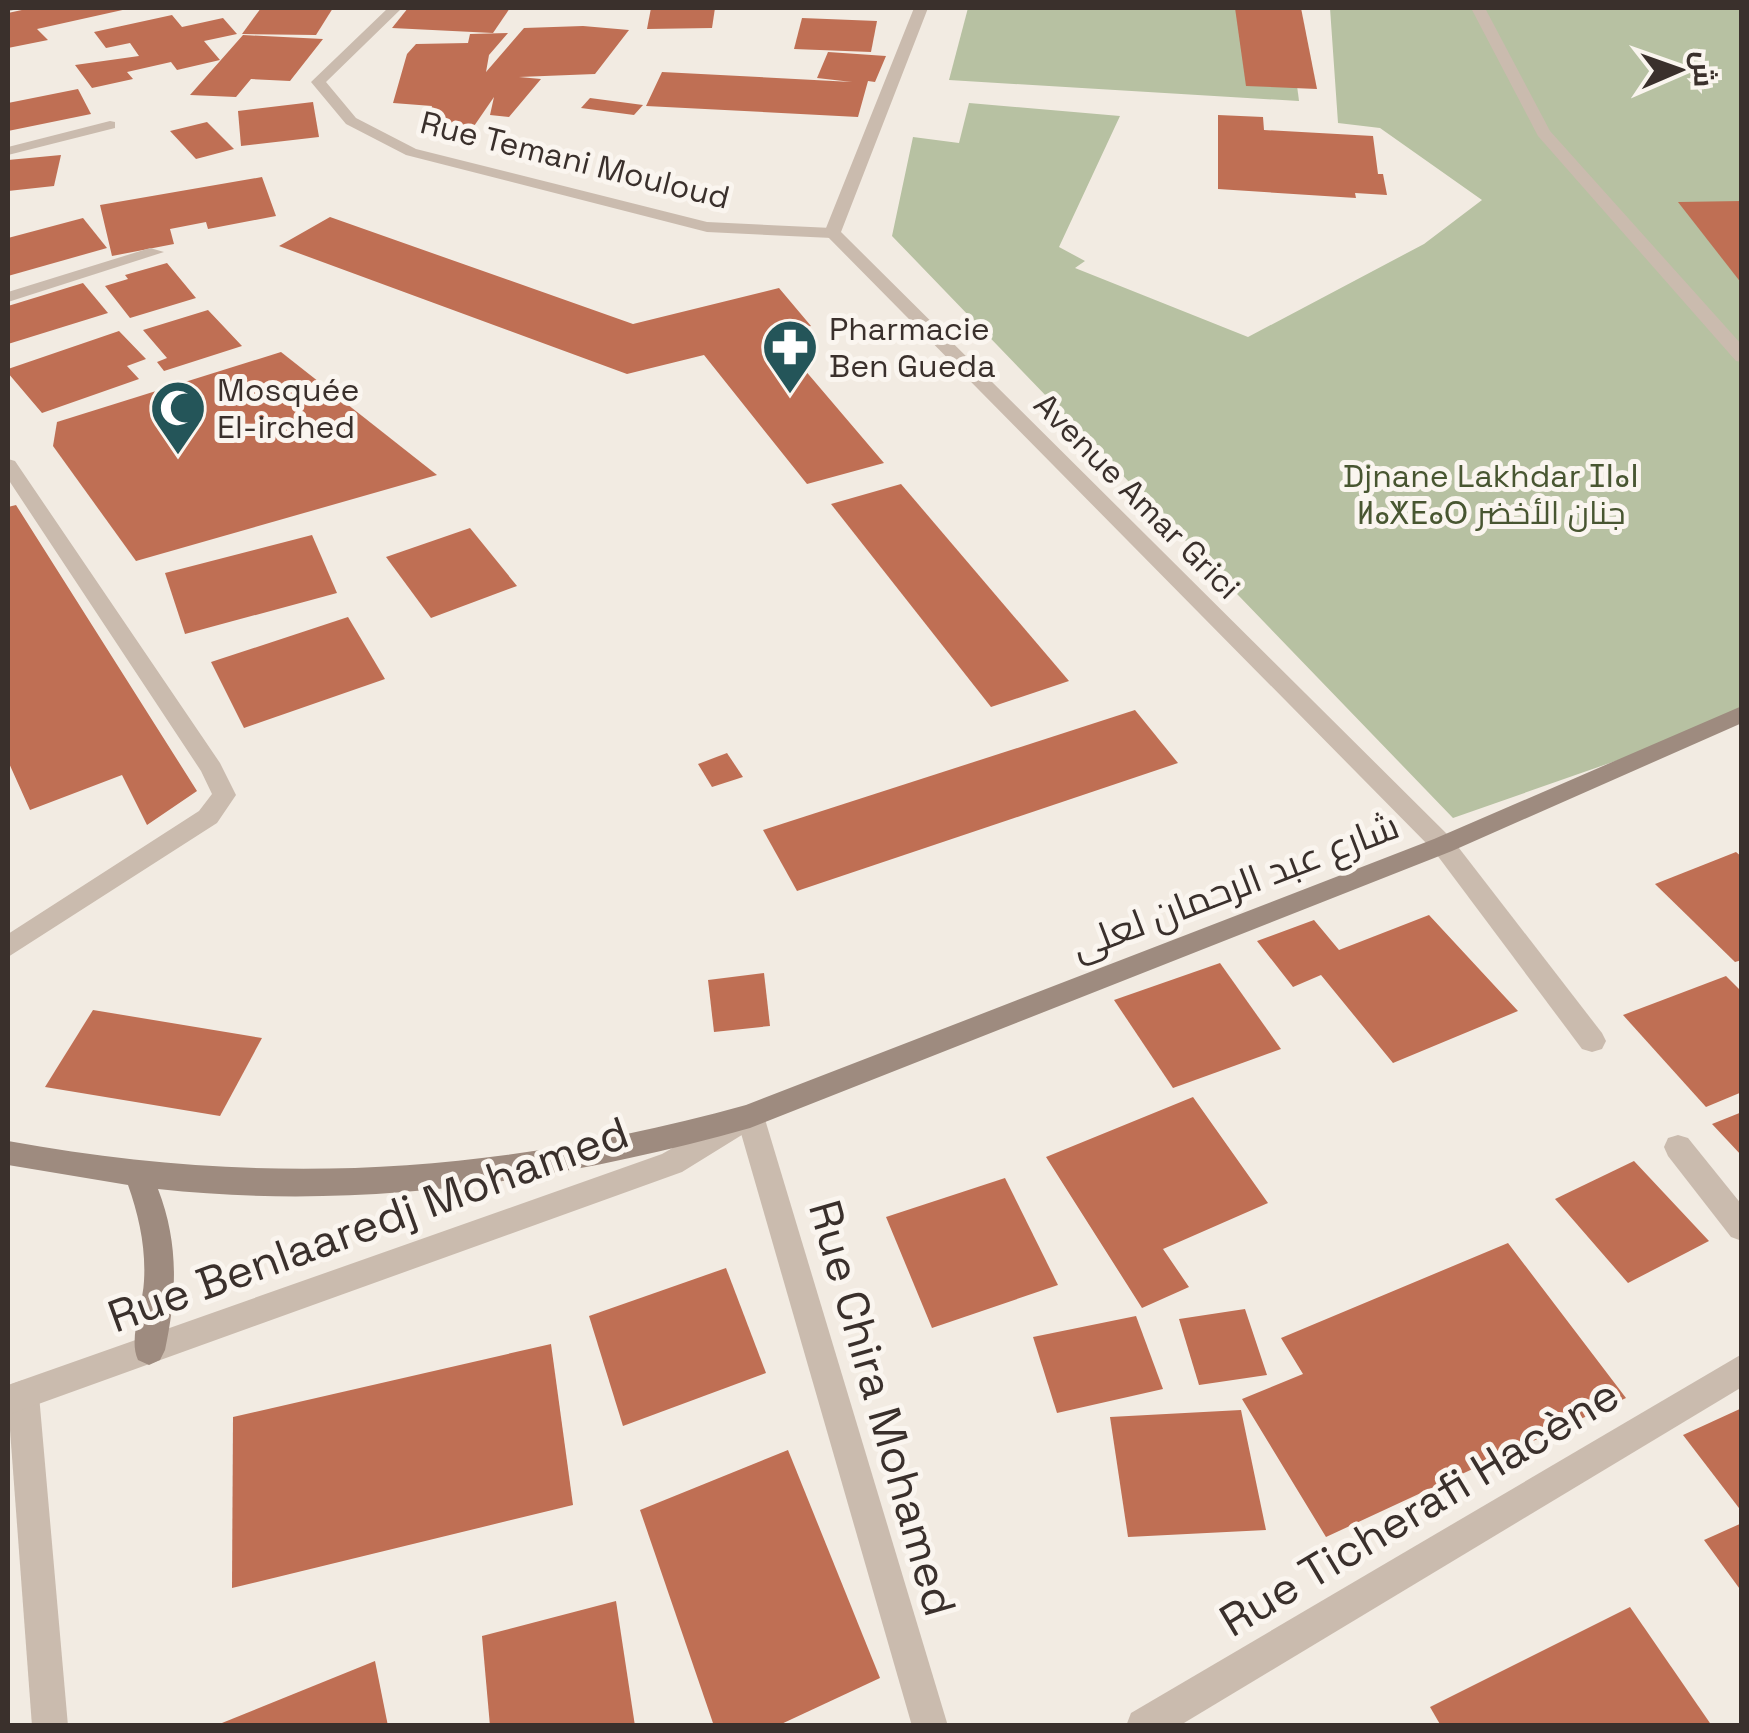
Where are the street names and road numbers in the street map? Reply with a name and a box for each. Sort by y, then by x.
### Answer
street label: Rue Temani Mouloud [416,102,734,218]
street label: Avenue Amar Grici [1026,385,1248,607]
street label: شارع عبد الرحمان لعلى [1065,801,1406,971]
street label: Rue Benlaaredj Mohamed [100,1104,636,1345]
street label: Rue Chira Mohamed [796,1194,969,1623]
street label: Rue Ticherafi Hacène [1209,1366,1629,1649]

